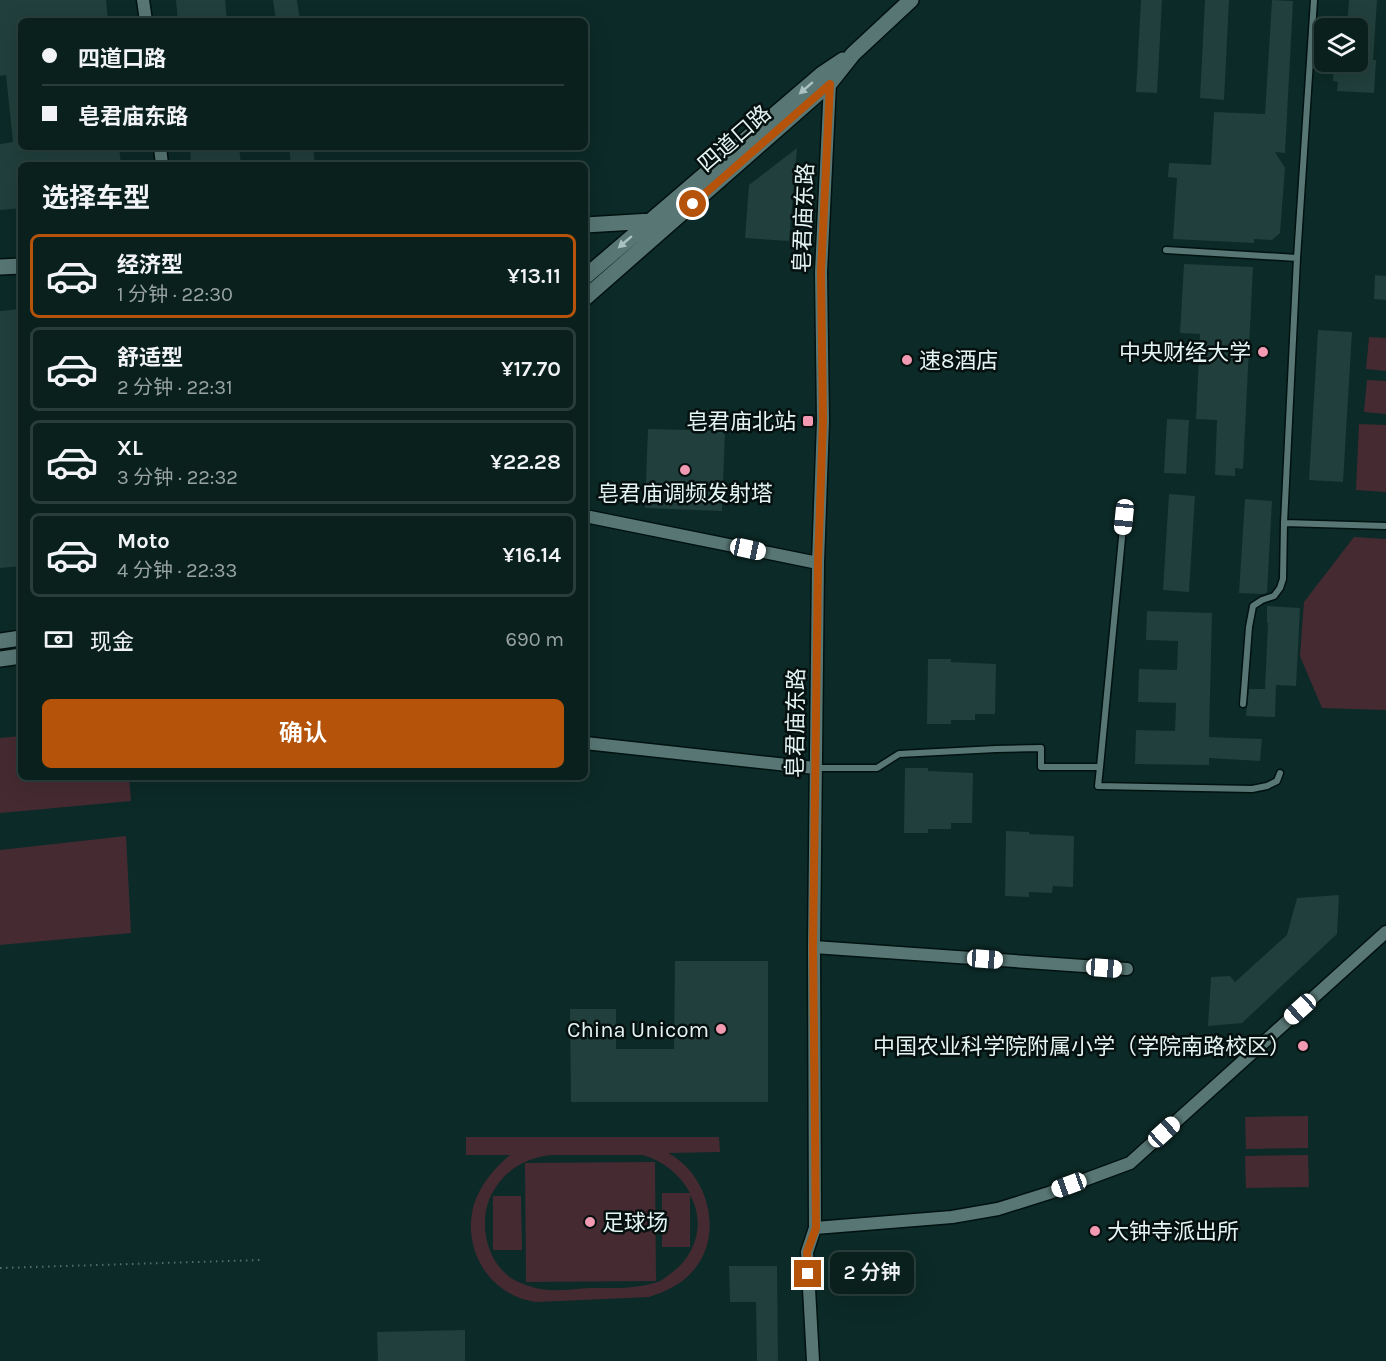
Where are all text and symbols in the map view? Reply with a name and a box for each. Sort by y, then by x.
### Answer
map controls [1314,18,1368,72]
button: layers [1314,18,1368,72]
text: 四道口路 [78,46,166,72]
one-way arrow [799,81,814,94]
street label: 四道口路 [693,100,776,177]
text: 皂君庙东路 [78,104,188,130]
street label: 皂君庙东路 [789,163,819,273]
text: 选择车型 [42,182,150,214]
route start [679,190,706,217]
one-way arrow [618,235,633,248]
icon: car [45,249,99,303]
text: 经济型 [117,252,183,278]
text: ¥13.11 [507,263,561,289]
text: 1 分钟 · 22:30 [117,283,233,306]
place label: 中央财经大学 [1119,340,1251,366]
icon: car [45,342,99,396]
text: 舒适型 [117,345,183,371]
marker: 中央财经大学 [1256,345,1270,359]
place label: 速8酒店 [919,348,999,374]
marker: 速8酒店 [900,353,914,367]
text: ¥17.70 [501,356,561,382]
text: 2 分钟 · 22:31 [117,376,233,399]
place label: 皂君庙北站 [686,409,796,435]
marker: 皂君庙北站 [801,414,815,428]
icon: car [45,435,99,489]
text: XL [117,435,143,461]
text: ¥22.28 [490,449,561,475]
marker: 皂君庙调频发射塔 [678,463,692,477]
text: 3 分钟 · 22:32 [117,466,238,489]
place label: 皂君庙调频发射塔 [597,481,773,507]
car [1113,498,1135,536]
icon: car [45,528,99,582]
text: Moto [117,528,170,554]
car [729,536,767,562]
text: ¥16.14 [502,542,561,568]
text: 4 分钟 · 22:33 [117,559,237,582]
icon: cash [42,623,75,656]
text: 690 m [506,628,564,651]
text: 现金 [90,629,134,655]
street label: 皂君庙东路 [782,668,810,778]
button: 确认 [42,699,564,768]
car [966,949,1004,969]
car [1085,958,1123,978]
car [1281,990,1319,1028]
place label: China Unicom [567,1017,709,1043]
marker: China Unicom [714,1022,728,1036]
place label: 中国农业科学院附属小学（学院南路校区） [873,1034,1291,1060]
marker: 中国农业科学院附属小学（学院南路校区） [1296,1039,1310,1053]
car [1145,1113,1183,1151]
car [1049,1170,1089,1200]
place label: 足球场 [602,1210,668,1236]
marker: 足球场 [583,1215,597,1229]
place label: 大钟寺派出所 [1107,1219,1239,1245]
marker: 大钟寺派出所 [1088,1224,1102,1238]
callout: 2 分钟 [829,1253,913,1295]
route end [794,1260,821,1287]
text: 2 分钟 [844,1261,900,1284]

